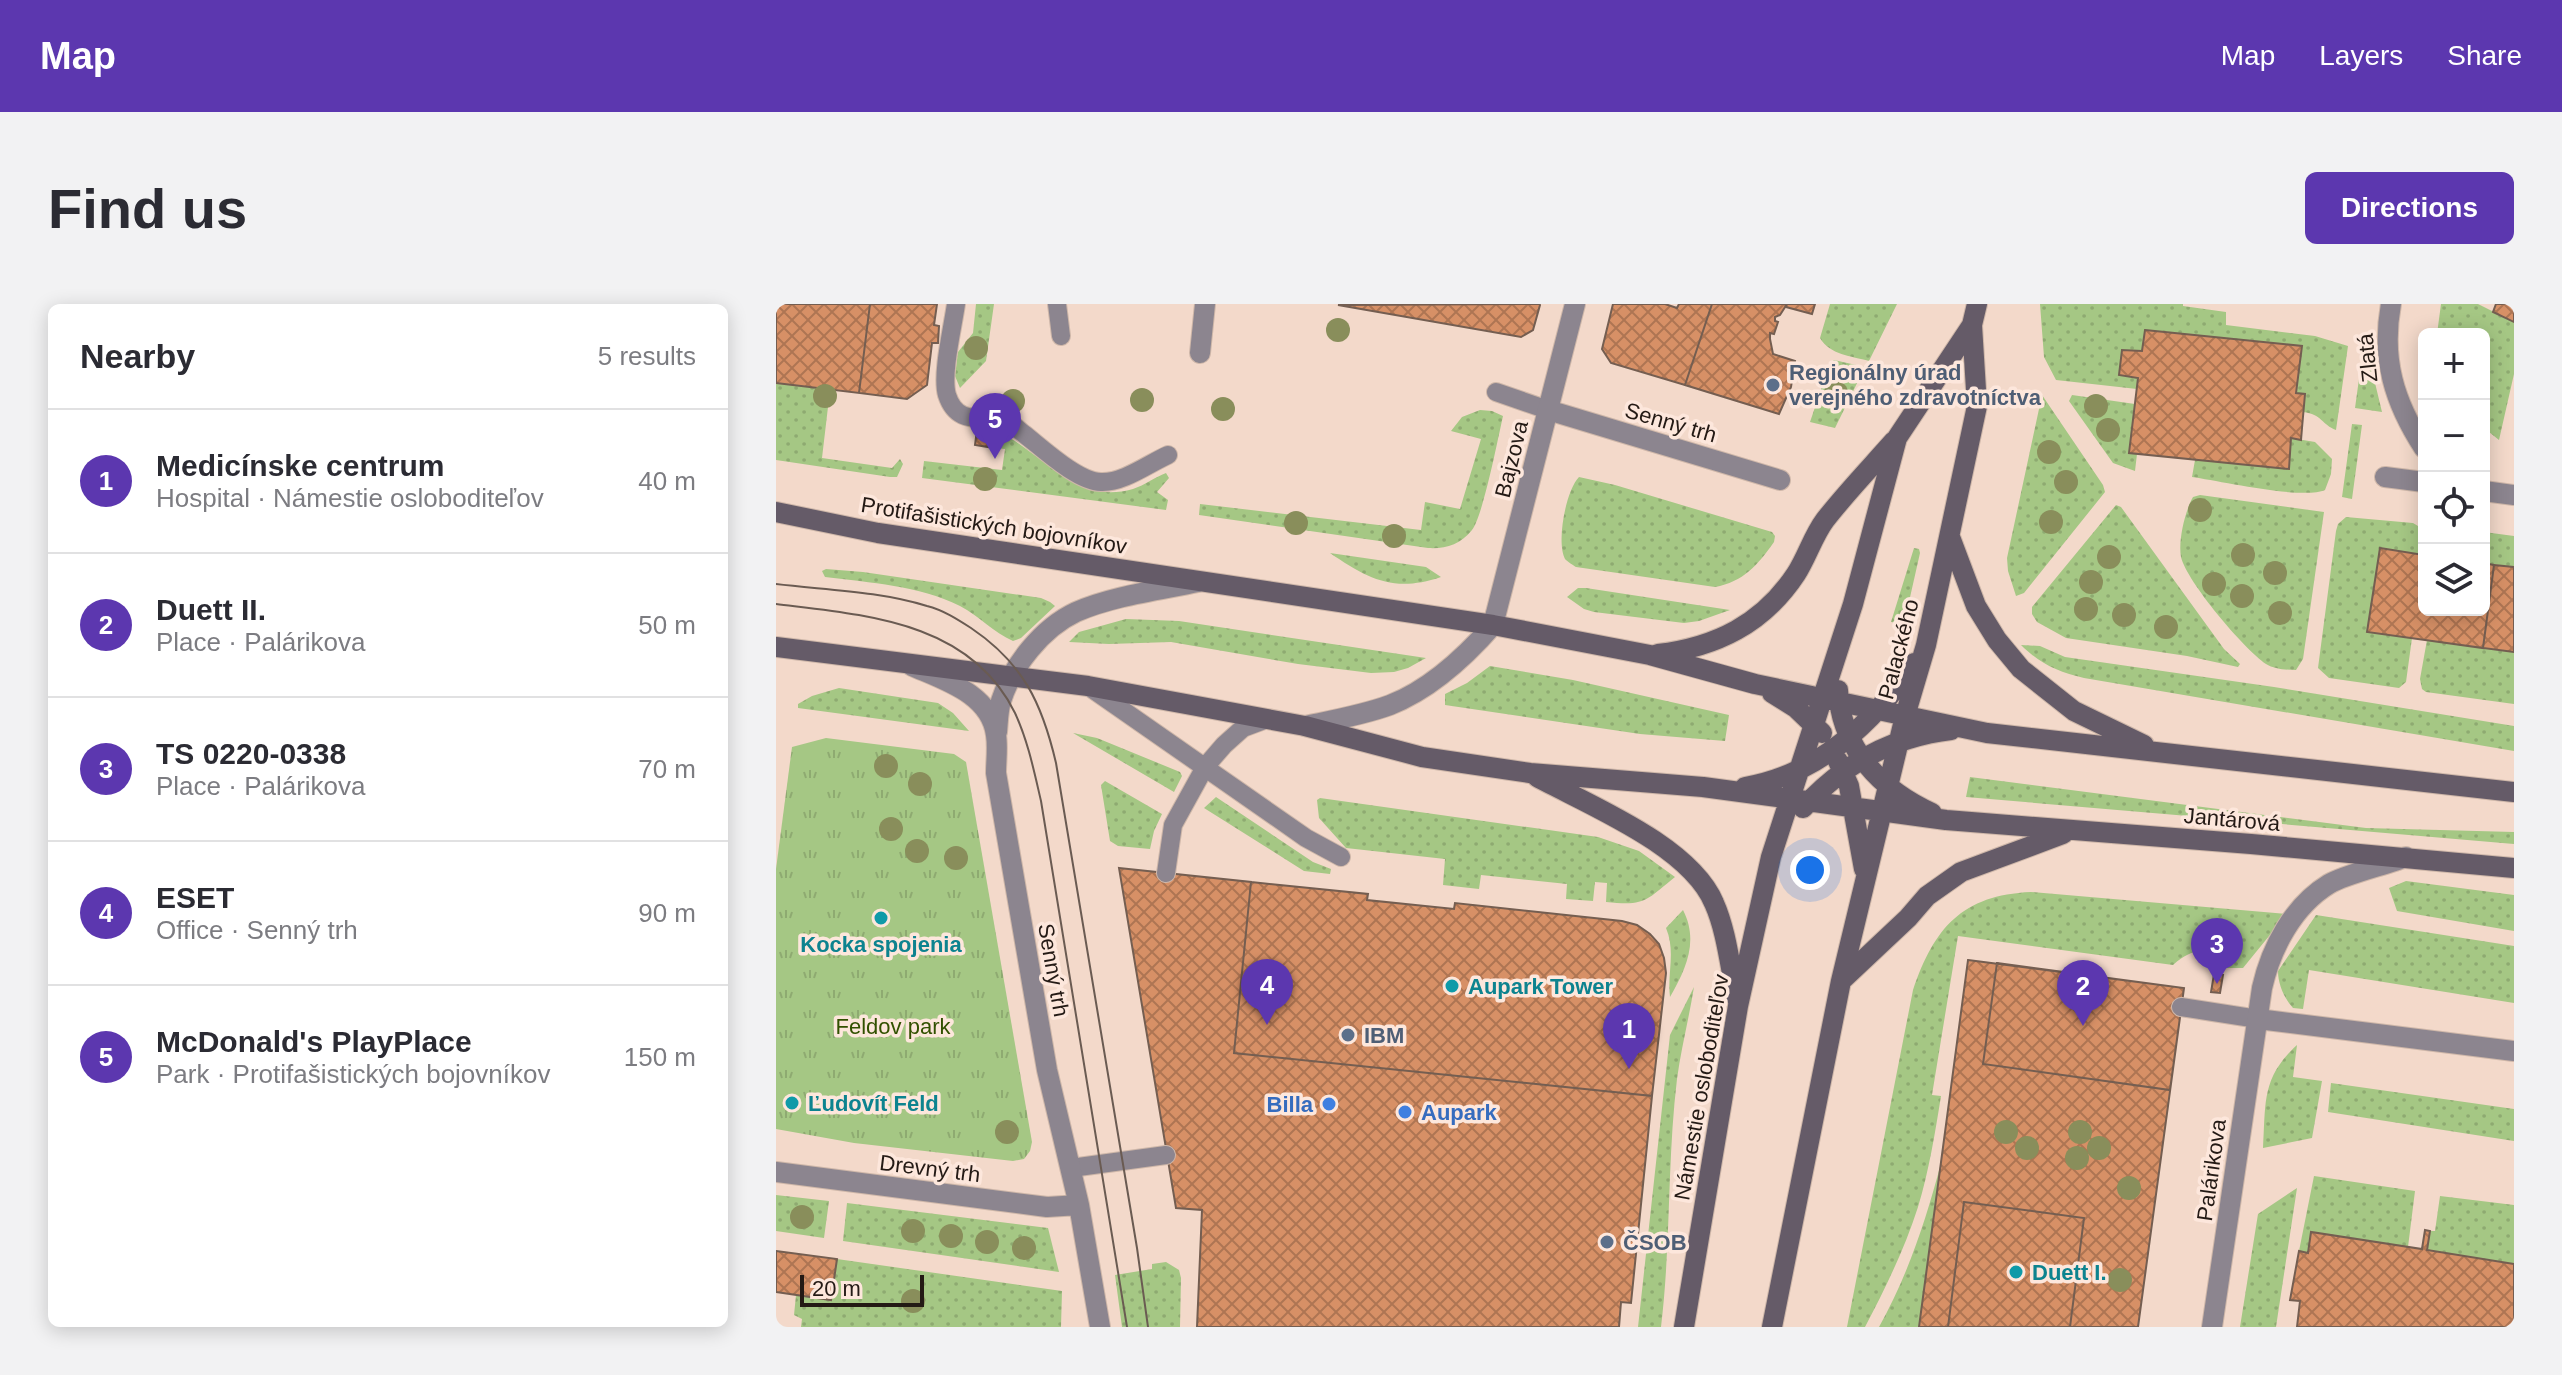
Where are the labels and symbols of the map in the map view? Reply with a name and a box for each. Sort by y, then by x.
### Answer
street label: Zlatá [2352,332,2382,384]
place label: Regionálny úrad verejného zdravotníctva [1789,360,2042,410]
marker: Regionálny úrad verejného zdravotníctva [1764,376,1782,394]
pin: 5 [969,393,1021,459]
street label: Senný trh [1622,397,1720,447]
street label: Bajzova [1490,417,1533,500]
street label: Protifašistických bojovníkov [859,492,1129,559]
street label: Palackého [1873,596,1924,702]
street label: Jantárová [2183,803,2282,836]
your location [1790,850,1830,890]
marker: Kocka spojenia [872,909,890,927]
pin: 3 [2191,918,2243,984]
street label: Senný trh [1033,922,1074,1019]
place label: Kocka spojenia [800,932,962,957]
pin: 4 [1241,959,1293,1025]
pin: 2 [2057,960,2109,1026]
street label: Námestie osloboditeľov [1669,972,1734,1202]
place label: Aupark Tower [1468,974,1614,999]
marker: Aupark Tower [1443,977,1461,995]
pin: 1 [1603,1003,1655,1069]
park label: Feldov park [836,1014,951,1039]
place label: IBM [1364,1023,1404,1048]
marker: IBM [1339,1026,1357,1044]
place label: Ľudovít Feld [808,1091,939,1116]
place label: Billa [1267,1092,1314,1117]
marker: Ľudovít Feld [783,1094,801,1112]
marker: Billa [1320,1095,1338,1113]
place label: Aupark [1421,1100,1498,1125]
marker: Aupark [1396,1103,1414,1121]
street label: Palárikova [2192,1117,2231,1223]
street label: Drevný trh [878,1150,982,1187]
place label: ČSOB [1623,1230,1687,1255]
marker: ČSOB [1598,1233,1616,1251]
place label: Duett I. [2032,1260,2107,1285]
marker: Duett I. [2007,1263,2025,1281]
scale bar [800,1271,924,1307]

